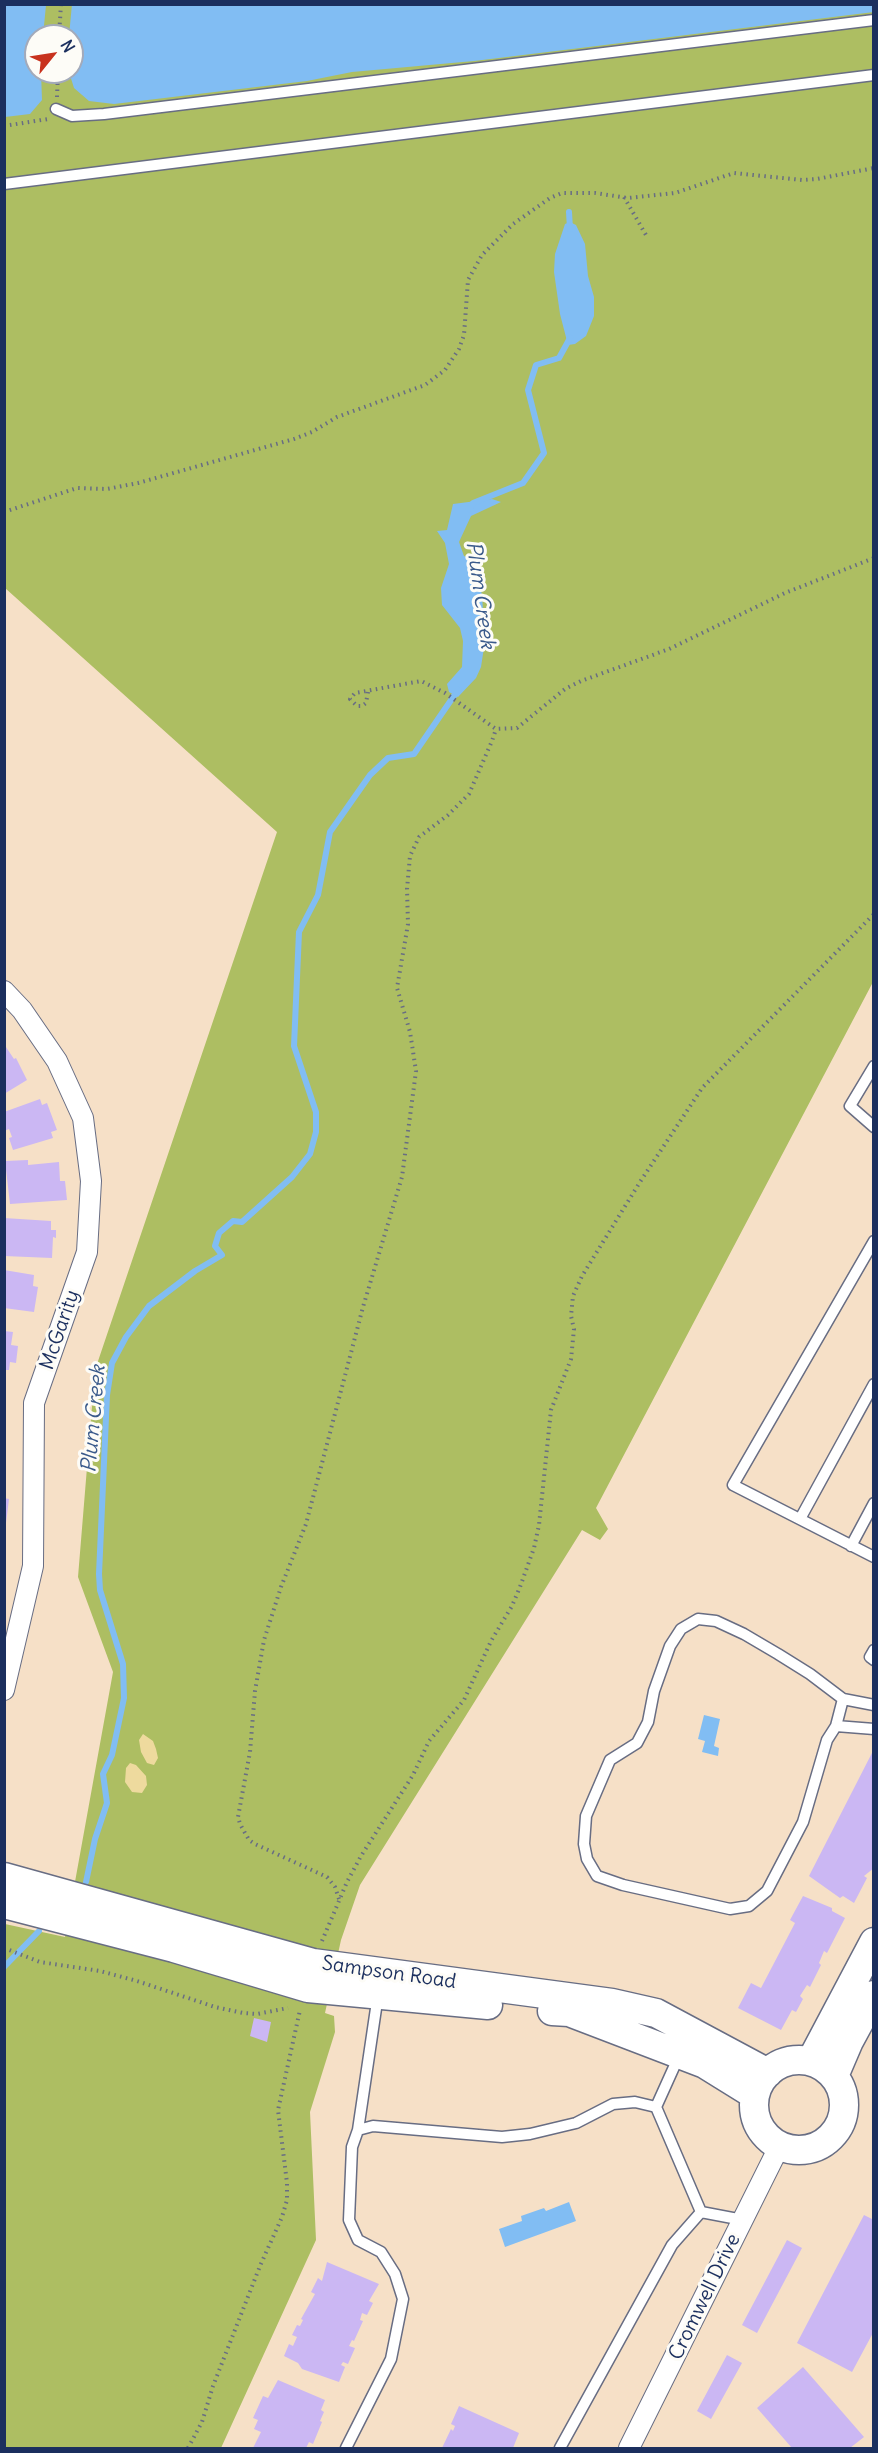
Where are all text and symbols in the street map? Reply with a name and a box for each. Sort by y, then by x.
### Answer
north arrow [24,24,84,84]
text: N [56,36,79,56]
water label: Plum Creek [460,540,500,650]
street label: McGarity [35,1287,85,1373]
water label: Plum Creek [77,1364,111,1474]
street label: Sampson Road [320,1952,458,1994]
street label: Cromwell Drive [664,2230,746,2364]

